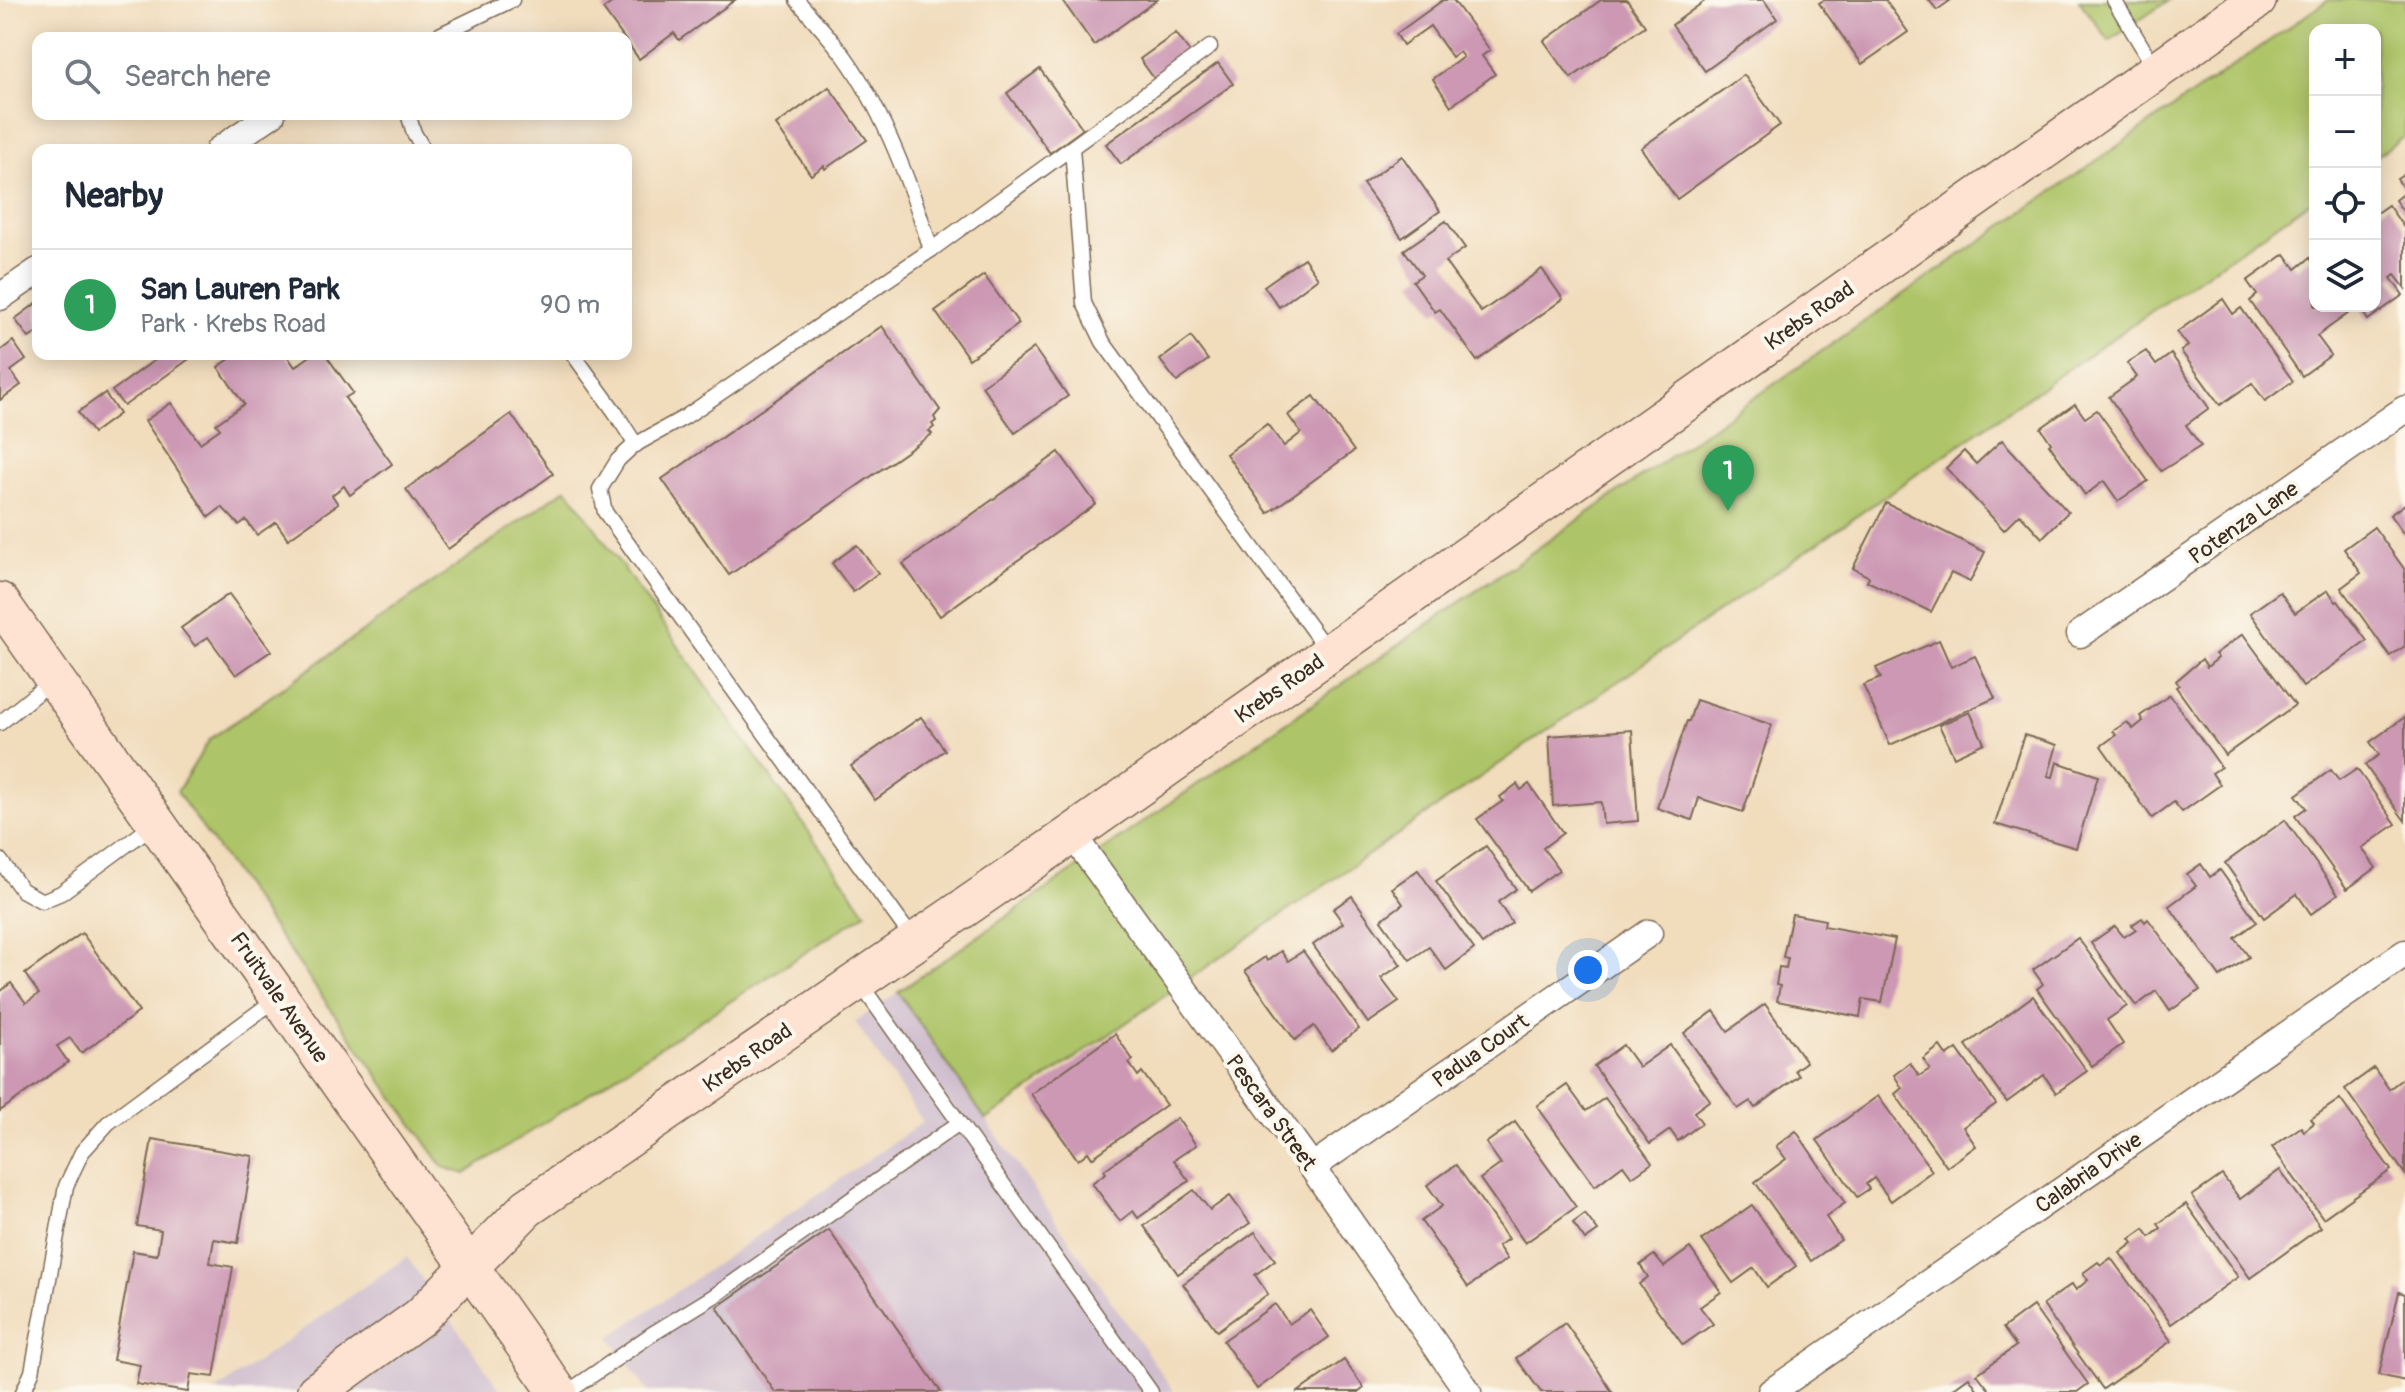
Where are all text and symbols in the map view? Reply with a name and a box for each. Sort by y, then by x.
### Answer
map controls [2309,24,2381,312]
button: + [2309,24,2381,96]
search box [32,32,632,120]
icon: search [60,54,104,98]
text: Search here [124,58,271,95]
button: − [2309,96,2381,168]
button: locate [2309,168,2381,240]
text: Nearby [64,175,163,218]
button: layers [2309,240,2381,312]
text: San Lauren Park [140,271,340,308]
street label: Krebs Road [1760,275,1860,357]
text: 1 [85,289,95,321]
text: 90 m [540,289,600,321]
text: Park · Krebs Road [140,308,326,340]
pin: 1 [1702,445,1754,511]
street label: Potenza Lane [2183,475,2304,571]
street label: Krebs Road [1230,648,1330,730]
street label: Fruitvale Avenue [224,927,335,1069]
your location [1568,950,1608,990]
street label: Padua Court [1427,1007,1534,1094]
street label: Krebs Road [698,1017,798,1099]
street label: Pescara Street [1220,1049,1323,1176]
street label: Calabria Drive [2030,1126,2147,1220]

